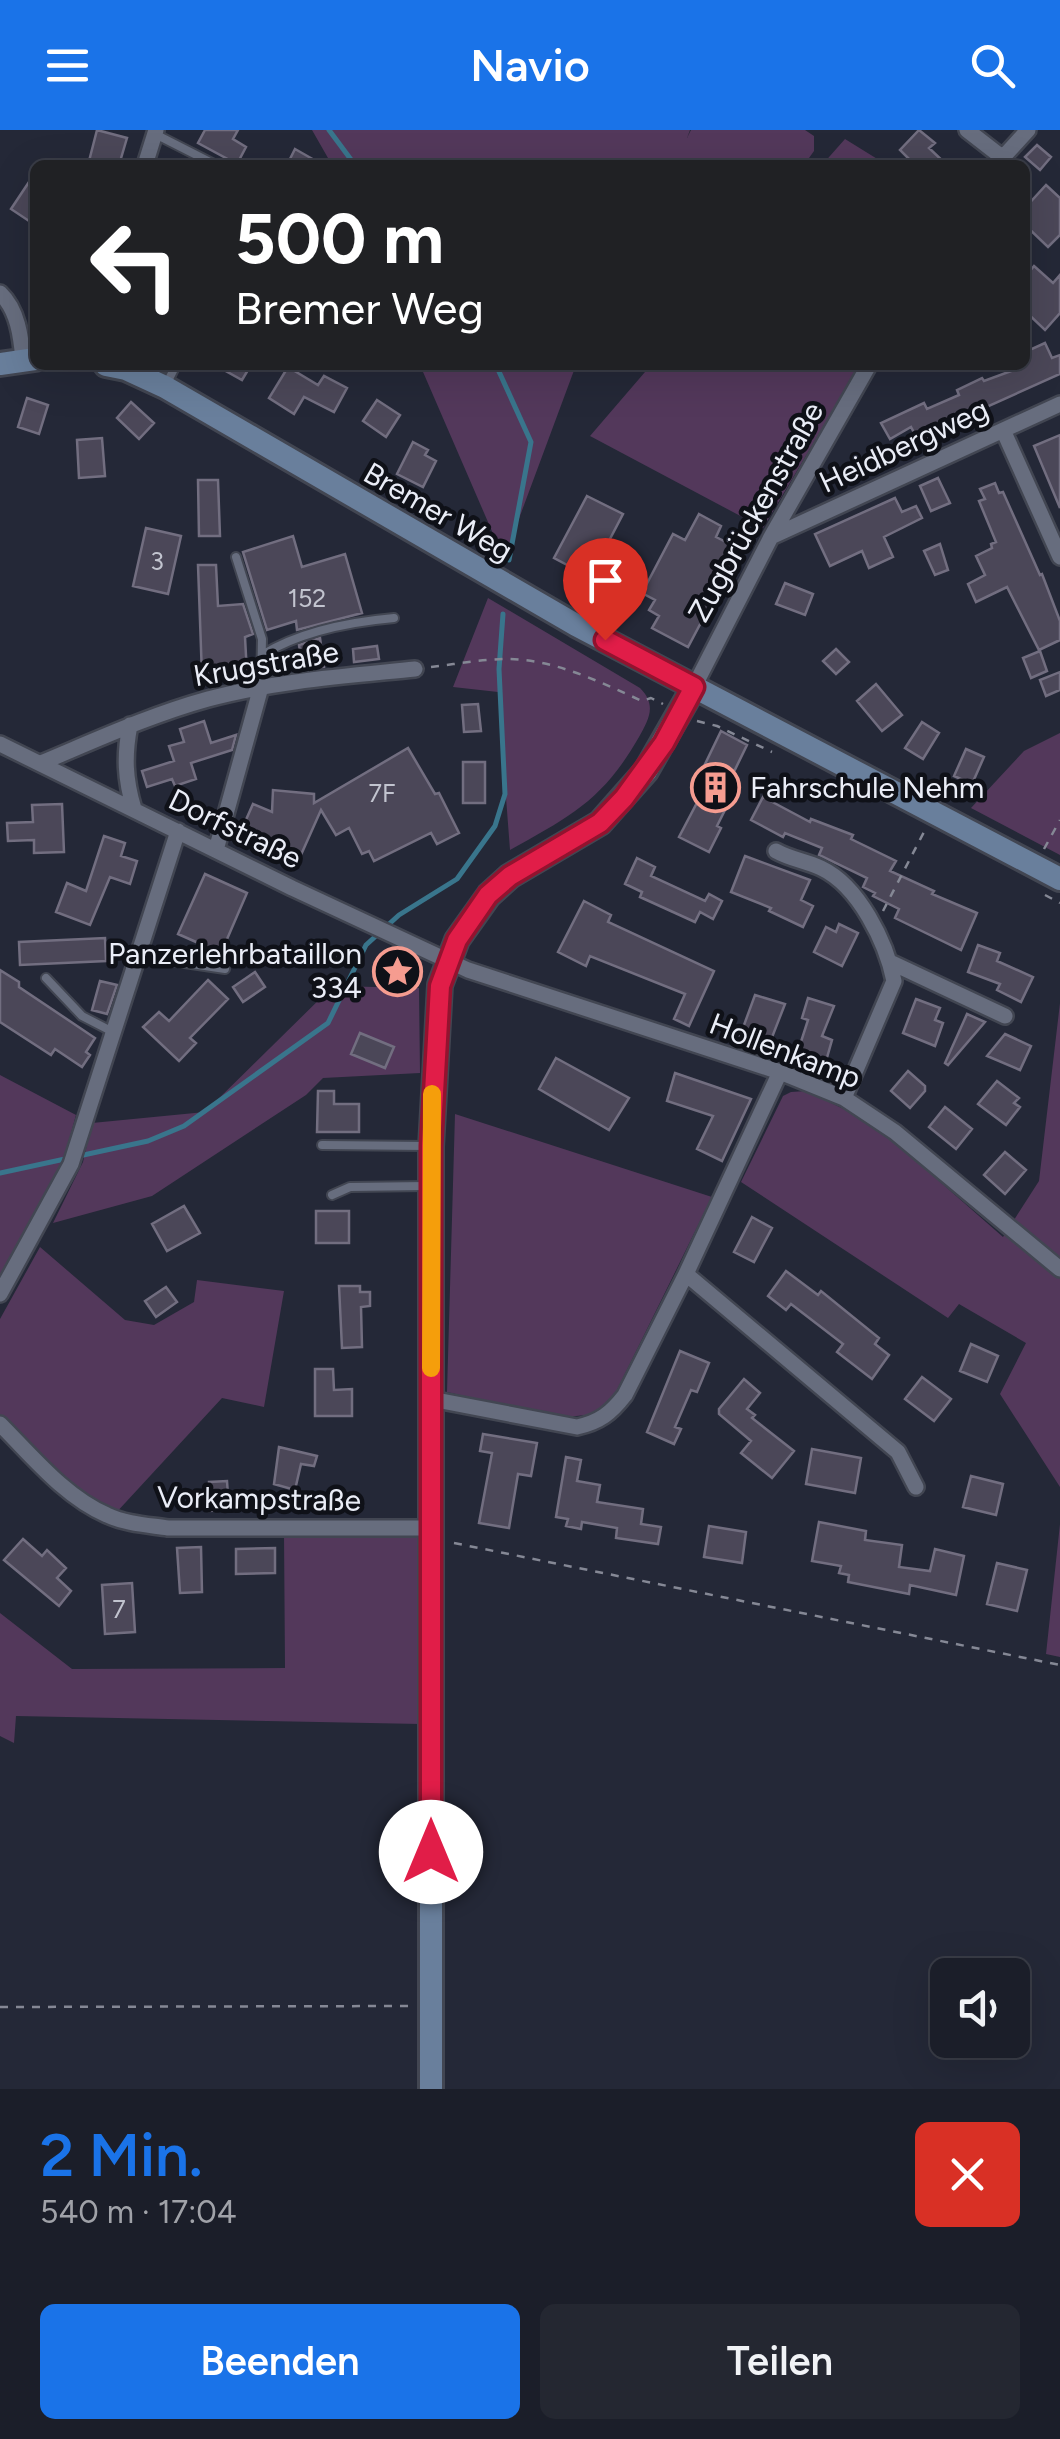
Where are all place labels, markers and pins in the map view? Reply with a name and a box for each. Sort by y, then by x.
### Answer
pin [563,538,648,641]
building icon: Fahrschule Nehm [689,762,741,814]
place label: Fahrschule Nehm [750,769,984,806]
place label: Panzerlehrbataillon 334 [108,935,362,1006]
place icon: Panzerlehrbataillon 334 [371,945,423,997]

